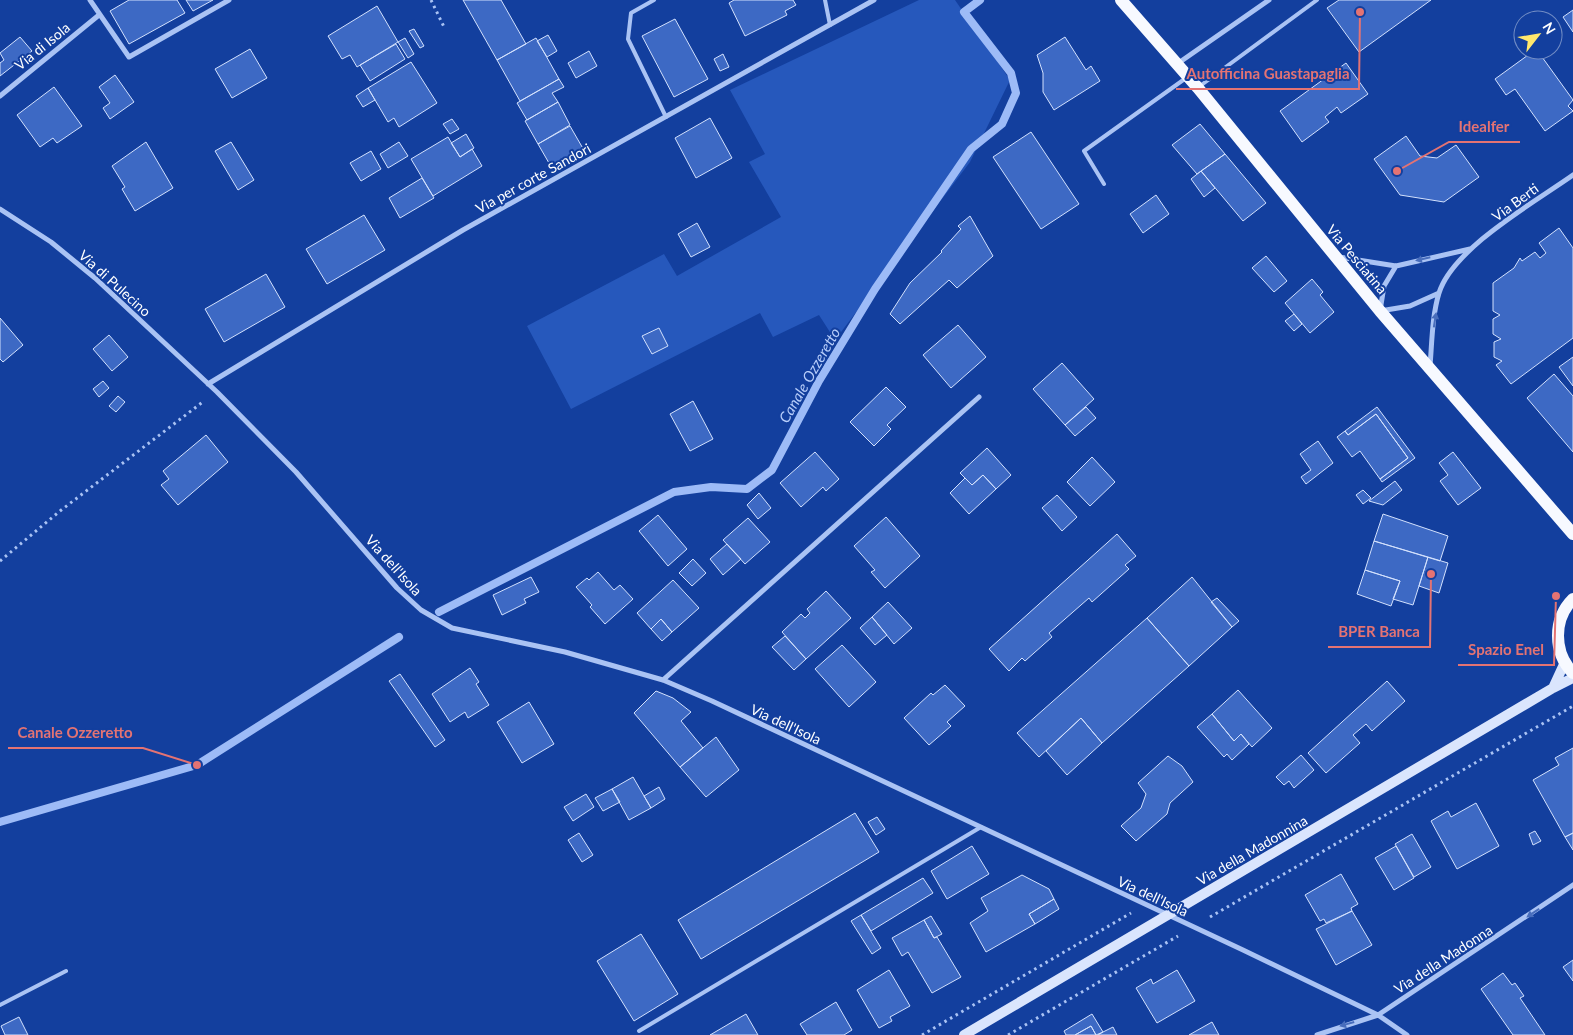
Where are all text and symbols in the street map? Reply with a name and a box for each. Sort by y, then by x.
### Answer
north arrow [1513,10,1563,60]
street label: Via di Isola [11,19,73,73]
text: N [1540,19,1560,37]
callout: Autofficina Guastapaglia [1176,59,1359,89]
text: Autofficina Guastapaglia [1185,64,1350,82]
callout: Idealfer [1449,112,1520,142]
text: Idealfer [1459,117,1510,135]
street label: Via per corte Sandori [472,139,594,217]
street label: Via Berti [1488,179,1542,225]
street label: Via Pesciatina [1323,221,1391,297]
street label: Via di Pulecino [76,246,154,320]
one-way arrow [1415,256,1431,264]
one-way arrow [1431,311,1439,327]
water label: Canale Ozzeretto [775,324,844,426]
street label: Via dell'Isola [362,531,426,599]
callout: BPER Banca [1328,617,1430,647]
text: BPER Banca [1338,622,1420,640]
callout: Spazio Enel [1458,635,1554,665]
text: Spazio Enel [1468,640,1544,658]
street label: Via dell'Isola [748,700,824,748]
callout: Canale Ozzeretto [8,718,143,748]
text: Canale Ozzeretto [17,723,133,741]
street label: Via della Madonnina [1194,811,1310,889]
street label: Via dell'Isola [1115,872,1191,920]
one-way arrow [1526,908,1539,917]
street label: Via della Madonna [1391,921,1495,997]
one-way arrow [1339,1020,1354,1028]

